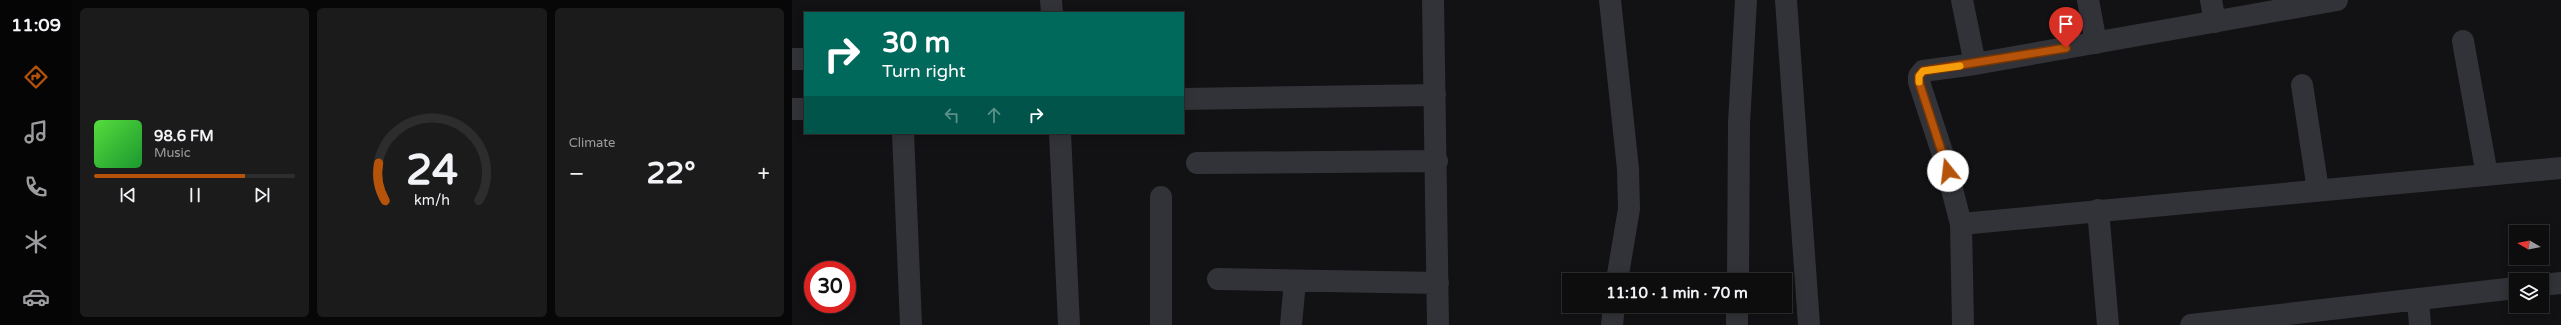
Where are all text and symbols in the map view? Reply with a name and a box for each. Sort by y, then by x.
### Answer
pin [2049,7.0,2083,48]
icon: arrive [2055,13,2077,35]
text: 11:09 [11,14,61,36]
text: 30 m [882,26,950,60]
icon: right [816,28,868,80]
text: Turn right [882,60,966,82]
icon: directions [22,63,50,91]
icon: left [941,104,963,126]
icon: ahead [983,104,1005,126]
icon: right [1025,104,1047,126]
icon: music [22,118,50,146]
text: 98.6 FM [154,127,214,145]
text: Climate [569,135,615,151]
text: Music [154,145,191,161]
text: 24 [406,145,458,195]
position arrow [1927,150,1969,192]
text: 22° [646,155,695,192]
text: − [569,161,584,187]
text: + [758,161,770,187]
icon: phone [22,173,50,201]
icon: previous [117,184,139,206]
icon: pause [184,184,206,206]
icon: next [251,184,273,206]
text: km/h [414,191,450,208]
north arrow [2509,225,2549,265]
map controls [2509,225,2549,313]
icon: climate [22,228,50,256]
speed limit sign: 30 [804,261,856,313]
button: layers [2509,273,2549,313]
icon: car [22,283,50,311]
text: 11:10 · 1 min · 70 m [1606,284,1748,302]

